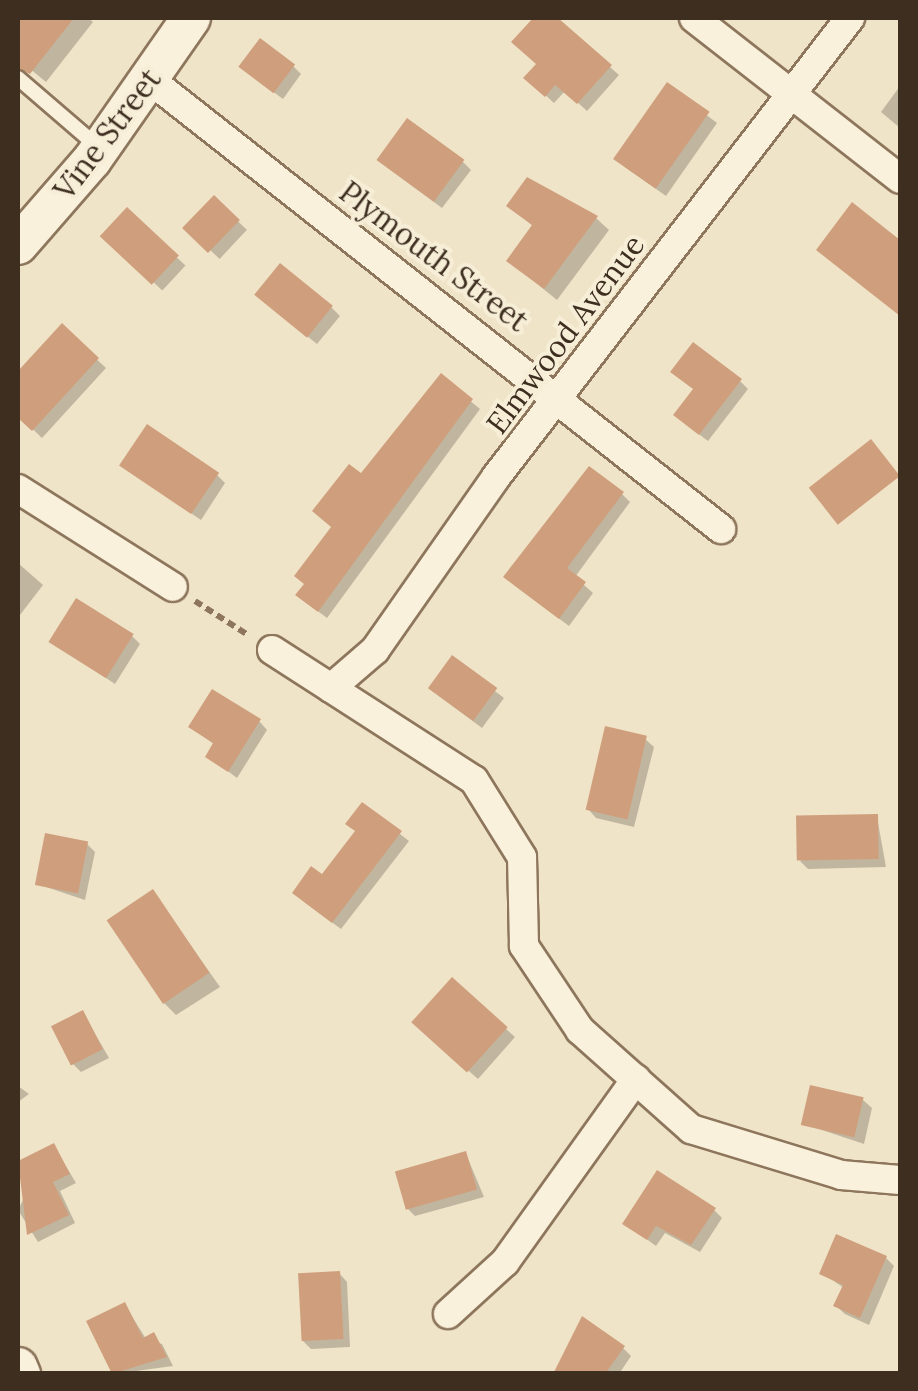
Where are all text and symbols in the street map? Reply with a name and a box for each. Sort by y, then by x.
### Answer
street label: Vine Street [46,61,168,207]
street label: Plymouth Street [333,173,535,339]
street label: Elmwood Avenue [478,227,652,441]

